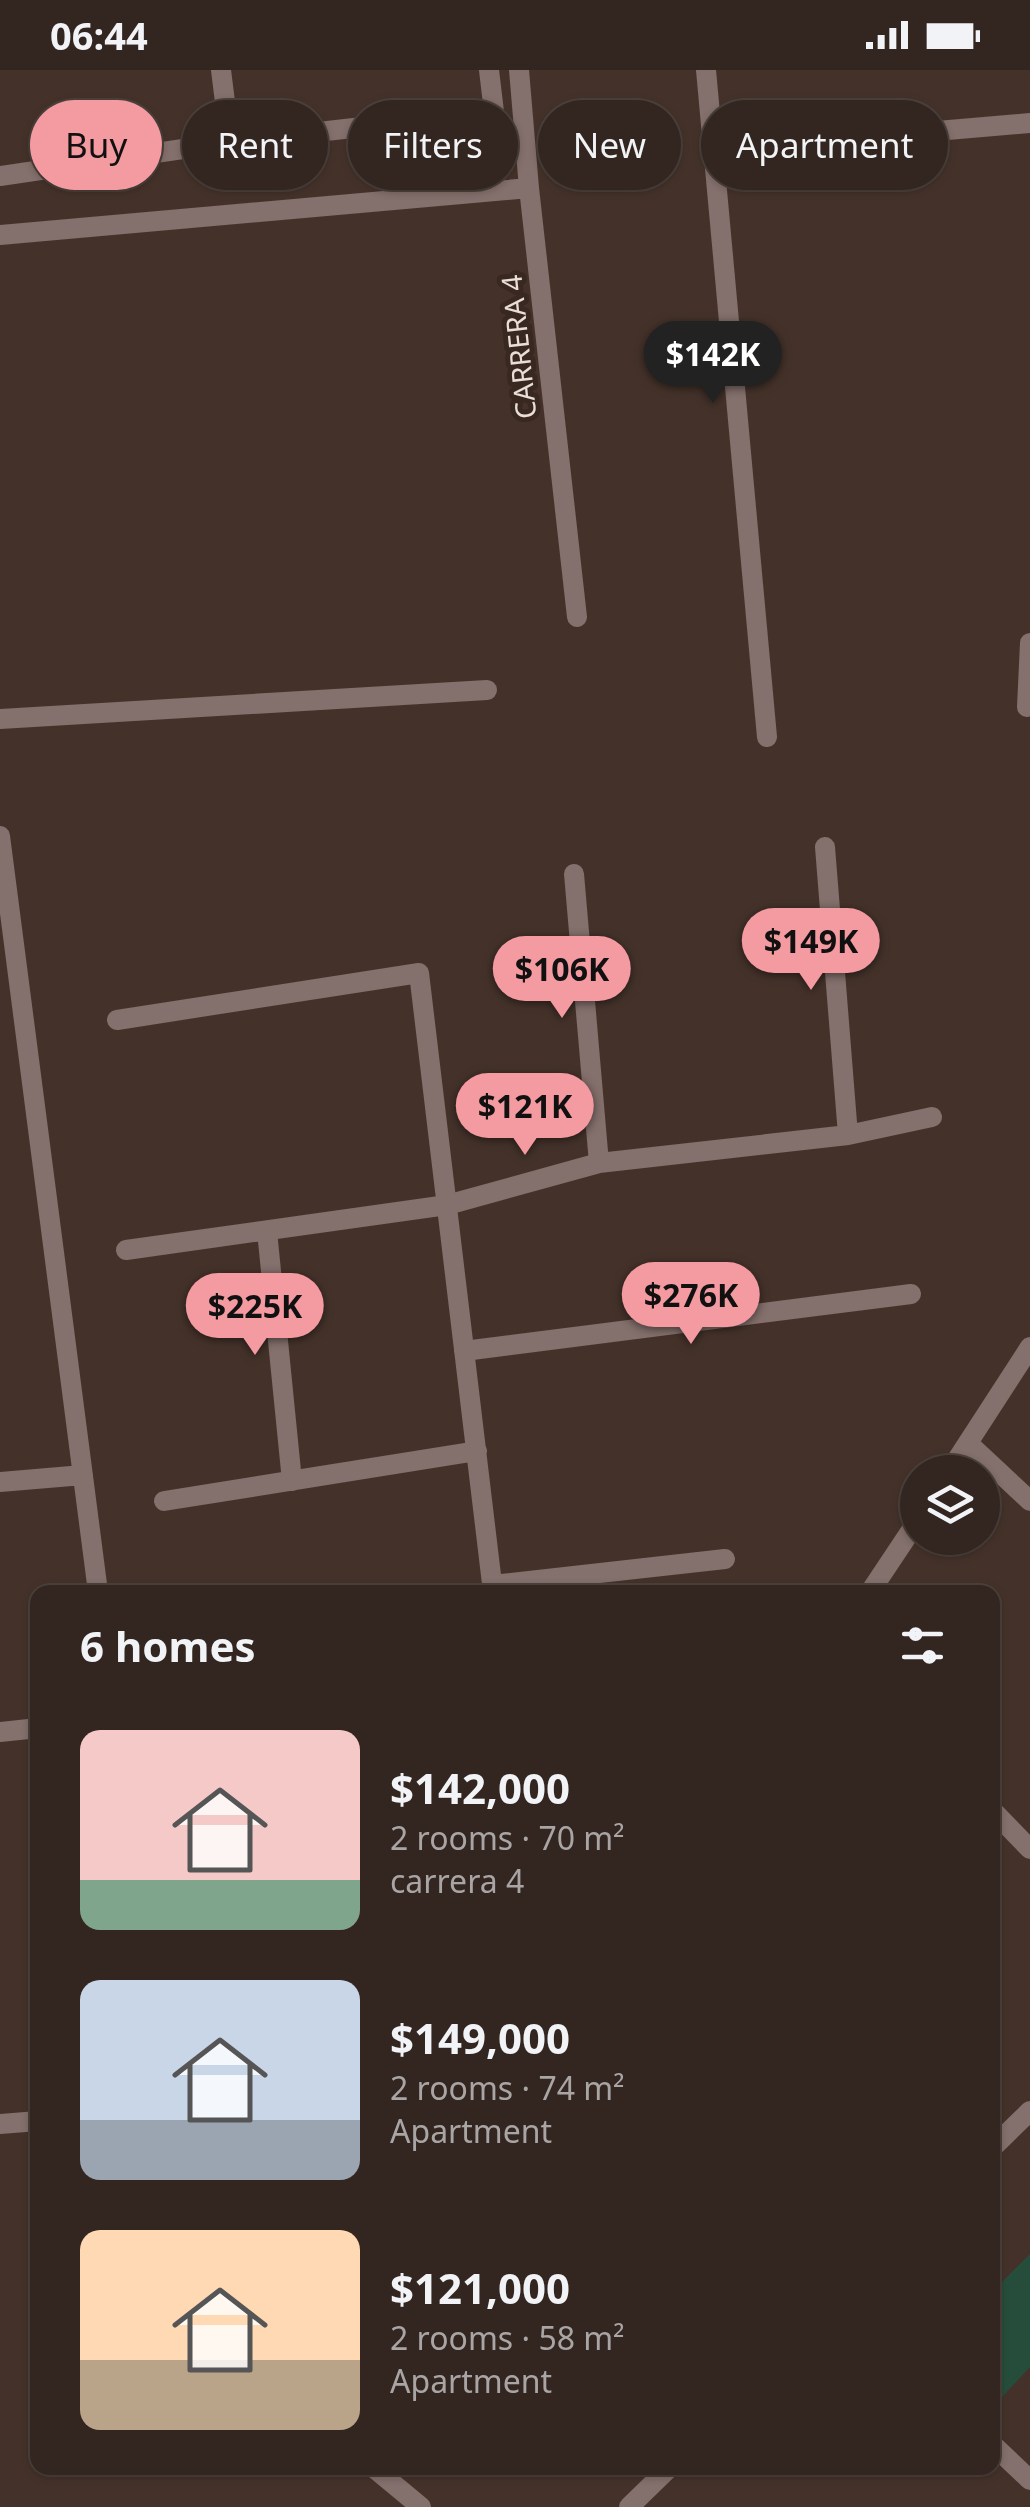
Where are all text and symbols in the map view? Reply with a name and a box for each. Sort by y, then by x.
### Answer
text: 06:44 [50,9,148,61]
chip: Buy [30,100,162,190]
chip: Rent [182,100,328,190]
chip: Filters [348,100,518,190]
chip: New [538,100,681,190]
chip: Apartment [701,100,948,190]
street label: CARRERA 4 [492,273,544,421]
pin: $142K [643,321,783,406]
text: $142K [666,332,760,375]
pin: $149K [741,908,881,993]
text: $149K [764,919,858,962]
pin: $106K [492,936,632,1021]
text: $106K [515,947,609,990]
pin: $121K [455,1073,595,1158]
text: $121K [478,1084,572,1127]
pin: $276K [621,1262,761,1347]
pin: $225K [185,1273,325,1358]
text: $276K [644,1273,738,1316]
text: $225K [208,1284,302,1327]
map controls [900,1455,1000,1555]
button: layers [900,1455,1000,1555]
text: 6 homes [80,1617,256,1674]
icon: filters [895,1618,950,1673]
text: $142,000 [390,1759,570,1816]
icon: home [160,1770,280,1890]
text: 2 rooms · 70 m² [390,1816,624,1859]
text: carrera 4 [390,1859,524,1902]
text: $149,000 [390,2009,570,2066]
icon: home [160,2020,280,2140]
text: 2 rooms · 74 m² [390,2066,624,2109]
text: Apartment [390,2109,552,2152]
text: $121,000 [390,2259,570,2316]
icon: home [160,2270,280,2390]
text: 2 rooms · 58 m² [390,2316,624,2359]
text: Apartment [390,2359,552,2402]

